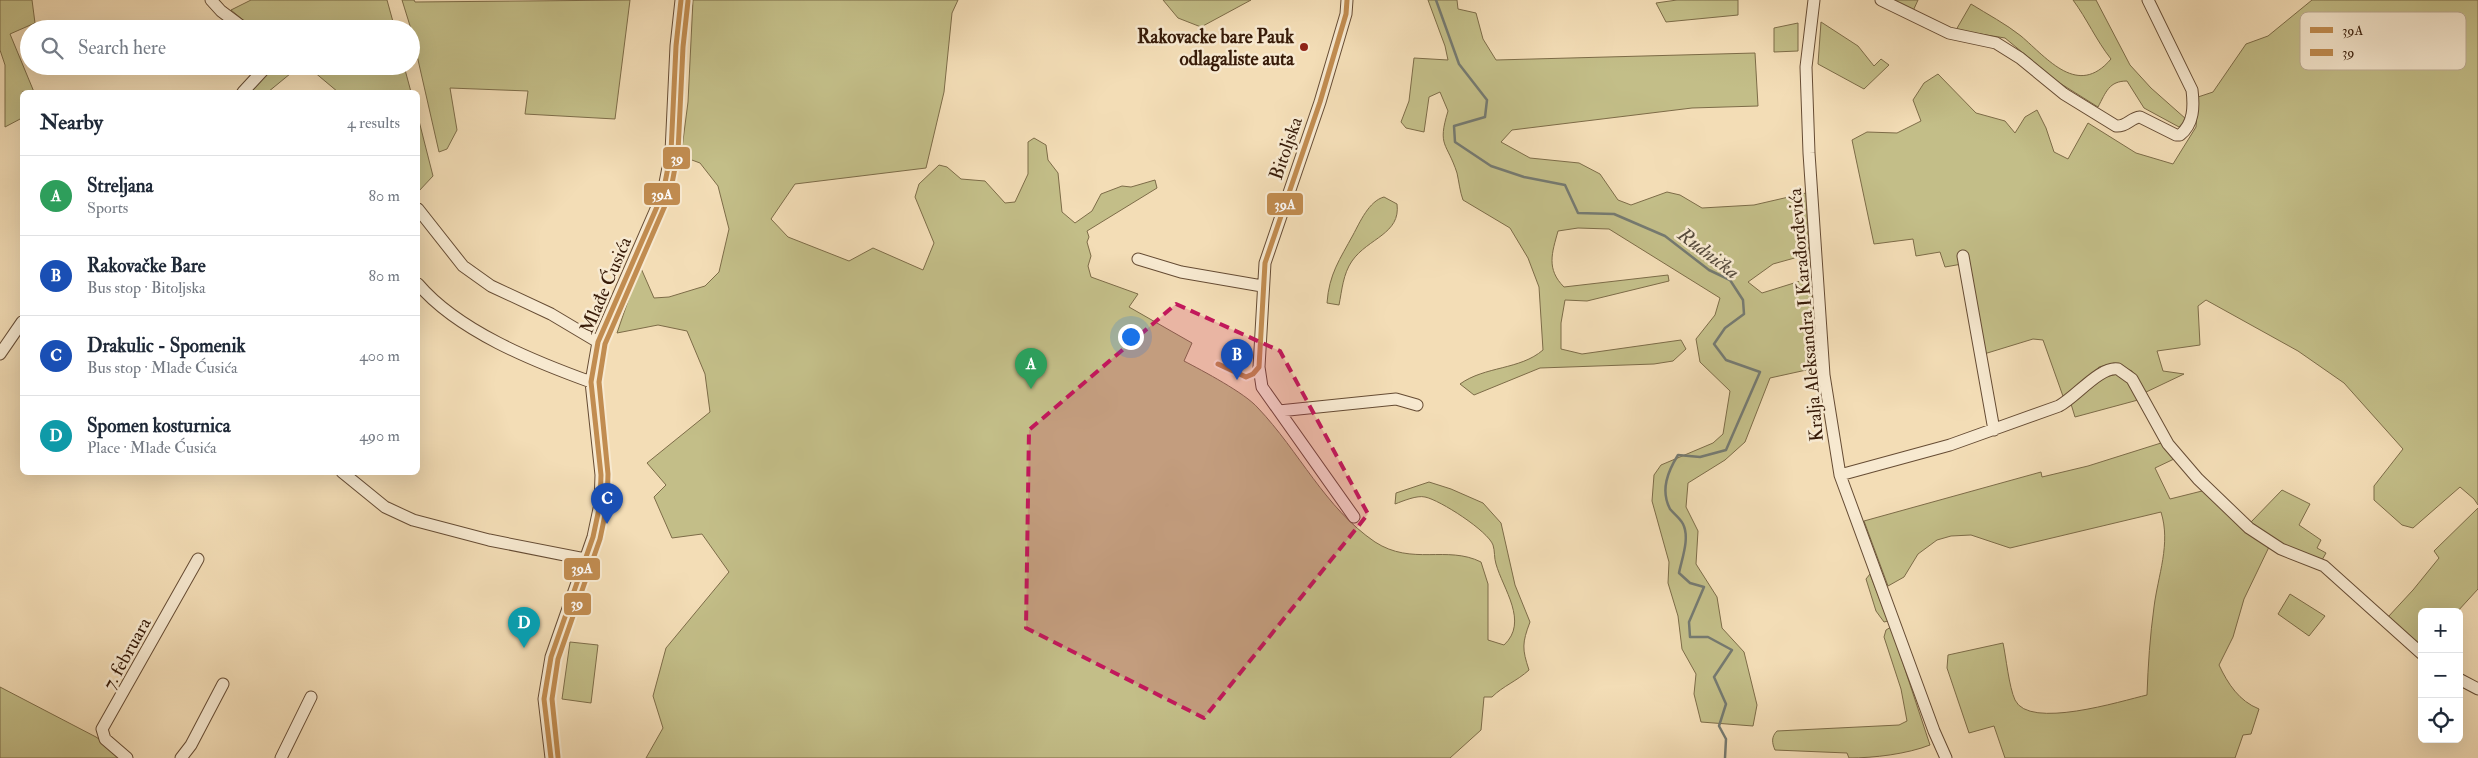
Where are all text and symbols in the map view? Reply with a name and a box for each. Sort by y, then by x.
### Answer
legend [2300,12,2466,70]
search box [20,20,420,75]
text: 39A [2342,22,2364,39]
place label: Rakovacke bare Pauk odlagaliste auta [1137,25,1295,72]
icon: search [38,34,66,62]
text: Search here [78,36,166,60]
marker: Rakovacke bare Pauk odlagaliste auta [1298,41,1310,53]
text: 39 [2342,44,2355,61]
text: Nearby [40,109,103,136]
text: 4 results [347,113,400,133]
street label: Bitoljska [1264,114,1308,183]
line badge: 39 [662,146,691,170]
text: 39 [671,150,683,167]
text: Streljana [87,174,153,198]
line badge: 39A [643,182,681,206]
text: A [51,186,61,206]
text: 80 m [369,186,400,206]
text: 39A [651,186,673,203]
street label: Kralja Aleksandra I Karađorđevića [1783,187,1829,443]
line badge: 39A [1266,192,1304,216]
text: 39A [1274,196,1296,213]
text: Sports [87,198,128,218]
water label: Rudnička [1672,222,1744,285]
street label: Mlađe Ćusića [573,232,637,337]
text: Rakovačke Bare [87,254,206,278]
text: B [51,266,61,286]
text: 80 m [369,266,400,286]
text: Bus stop · Bitoljska [87,278,206,298]
your location [1118,324,1144,350]
text: Drakulic - Spomenik [87,334,246,358]
pin: B [1221,339,1253,380]
text: C [50,346,62,366]
text: 400 m [359,346,400,366]
pin: A [1015,348,1047,389]
text: Bus stop · Mlađe Ćusića [87,358,238,378]
text: Spomen kosturnica [87,414,230,438]
text: D [49,426,63,446]
text: 490 m [359,426,400,446]
text: Place · Mlađe Ćusića [87,438,217,458]
pin: C [591,483,623,524]
line badge: 39A [563,557,601,581]
text: 39A [571,560,593,577]
line badge: 39 [563,592,592,616]
text: 39 [571,595,583,612]
pin: D [508,607,540,648]
map controls [2418,608,2463,743]
button: + [2418,608,2463,653]
street label: 7. februara [97,613,157,694]
button: − [2418,653,2463,698]
button: locate [2418,698,2463,743]

